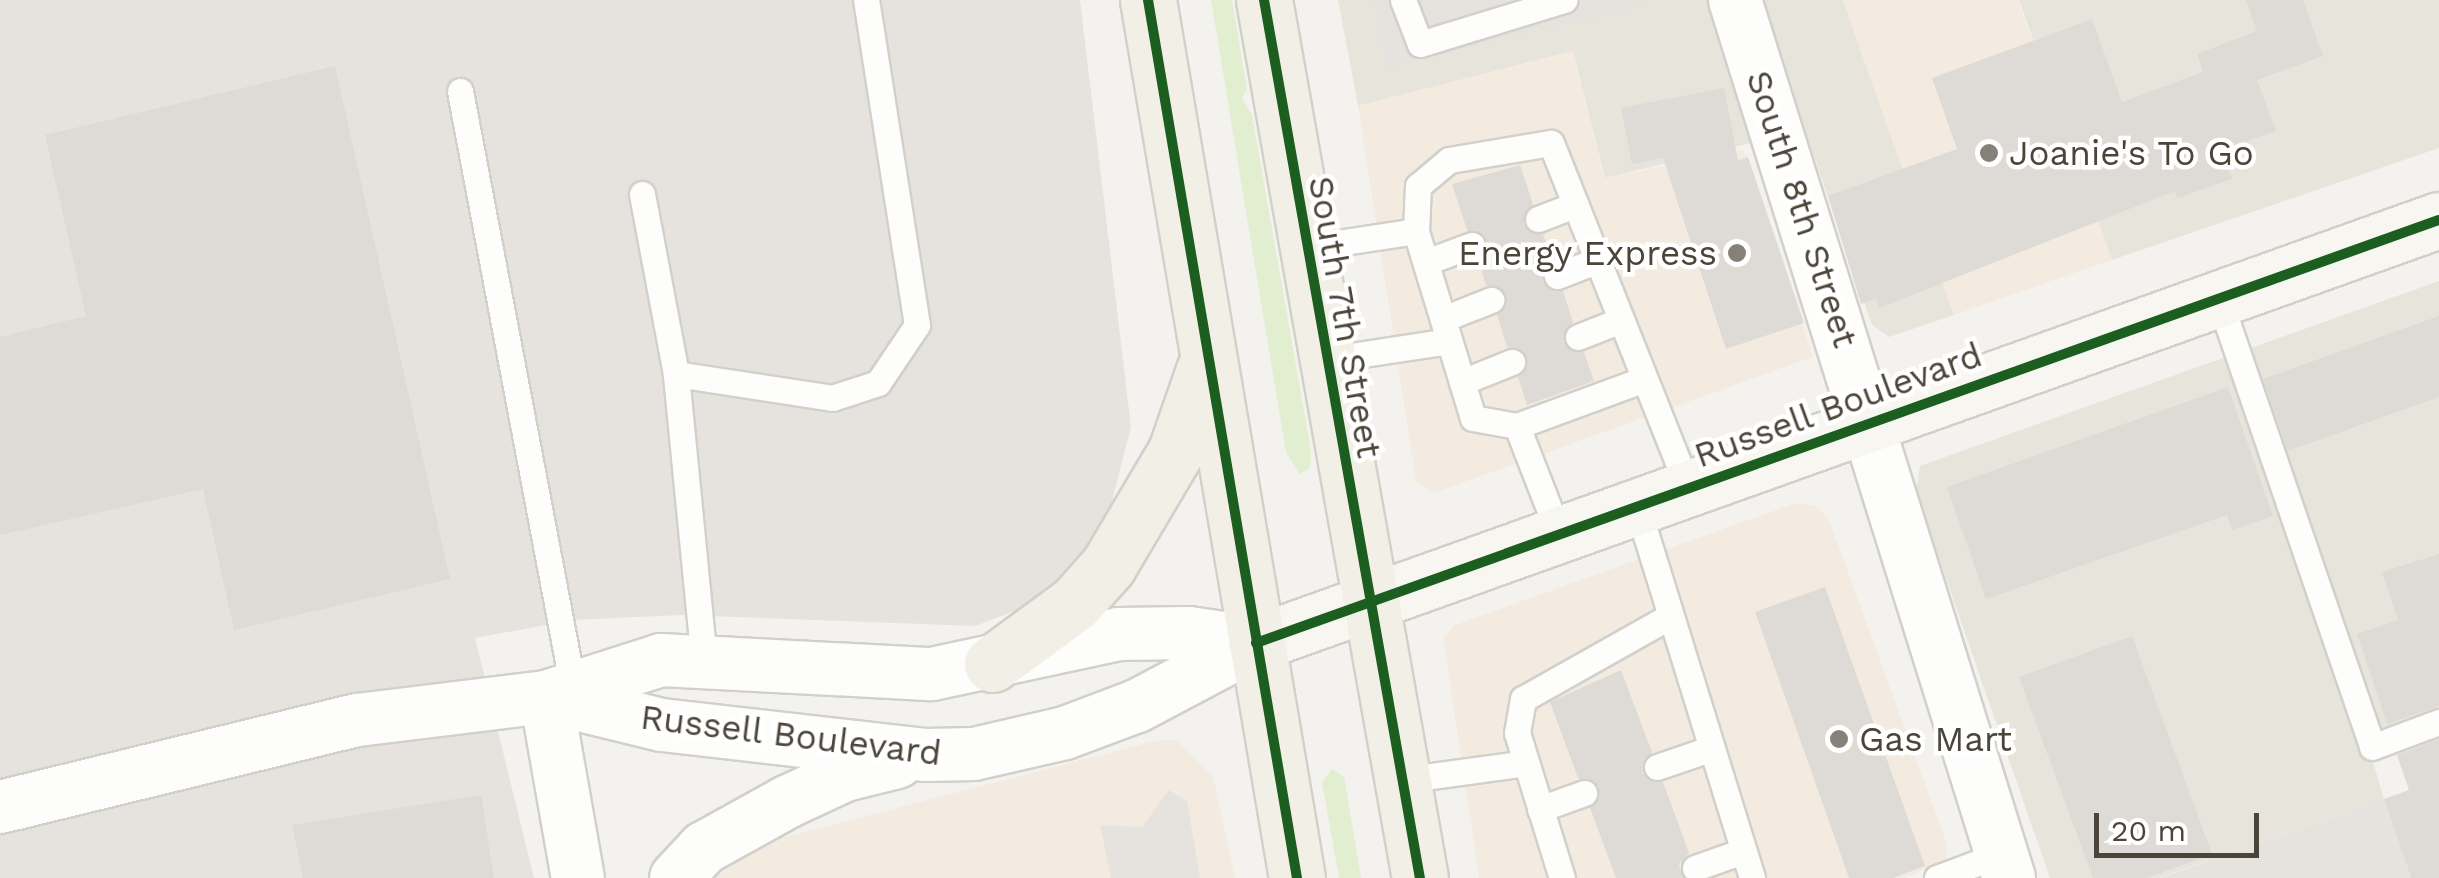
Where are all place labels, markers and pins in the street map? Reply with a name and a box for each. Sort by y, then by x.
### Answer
place label: Joanie's To Go [2009,132,2255,174]
marker: Joanie's To Go [1978,142,2000,164]
place label: Energy Express [1457,232,1717,274]
marker: Energy Express [1726,242,1748,264]
place label: Gas Mart [1859,718,2012,760]
marker: Gas Mart [1828,728,1850,750]

